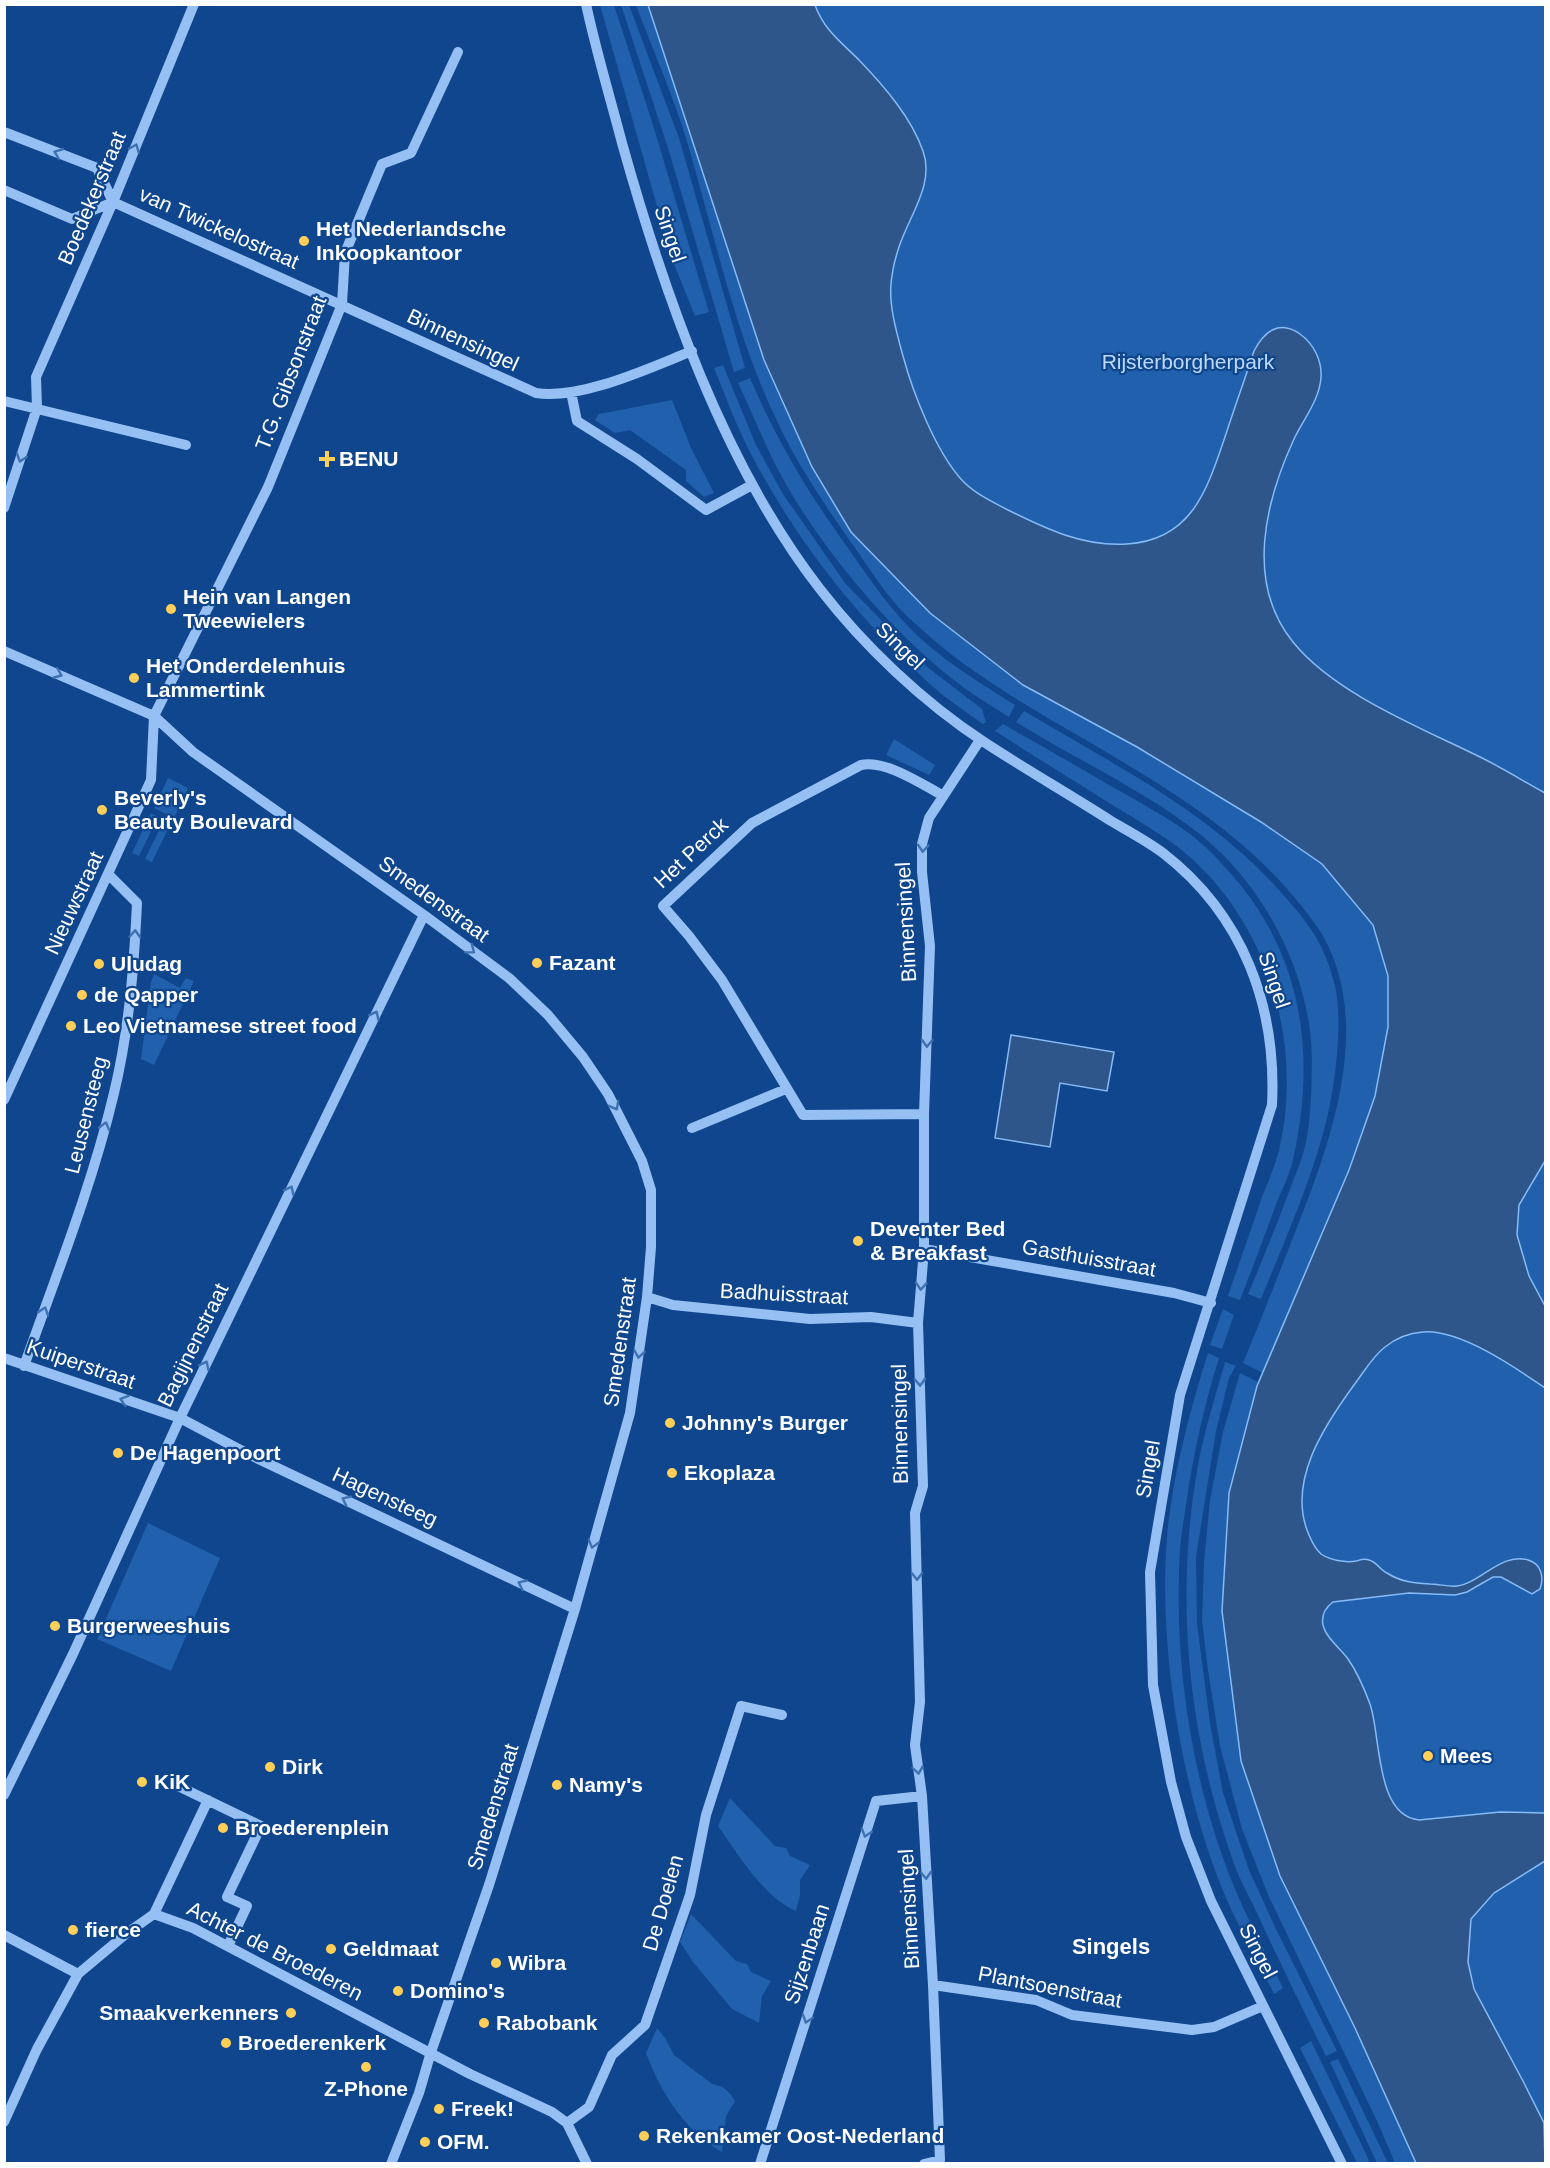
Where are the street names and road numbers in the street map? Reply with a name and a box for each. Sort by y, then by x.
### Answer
street label: Boedekerstraat [53,128,130,268]
street label: van Twickelostraat [136,182,303,273]
street label: Singel [650,202,691,265]
street label: T.G. Gibsonstraat [251,292,331,453]
street label: Binnensingel [404,304,523,375]
street label: Singel [871,617,929,674]
street label: Het Perck [649,812,733,892]
street label: Nieuwstraat [40,848,107,958]
street label: Smedenstraat [375,851,494,946]
street label: Binnensingel [891,861,920,983]
street label: Singel [1254,948,1295,1011]
street label: Leusensteeg [60,1054,111,1176]
street label: Gasthuisstraat [1020,1234,1158,1281]
street label: Smedenstraat [599,1275,640,1408]
street label: Bagijnenstraat [153,1279,232,1410]
street label: Badhuisstraat [719,1279,849,1308]
street label: Kuiperstraat [24,1334,139,1393]
street label: Binnensingel [887,1364,912,1484]
street label: Singel [1131,1438,1164,1500]
street label: Hagensteeg [329,1462,441,1531]
street label: Smedenstraat [462,1741,523,1873]
street label: Binnensingel [894,1848,923,1970]
street label: De Doelen [638,1852,687,1954]
street label: Achter de Broederen [184,1896,367,2005]
street label: Sijzenbaan [780,1901,834,2007]
street label: Singel [1235,1920,1282,1982]
street label: Plantsoenstraat [976,1961,1124,2012]

